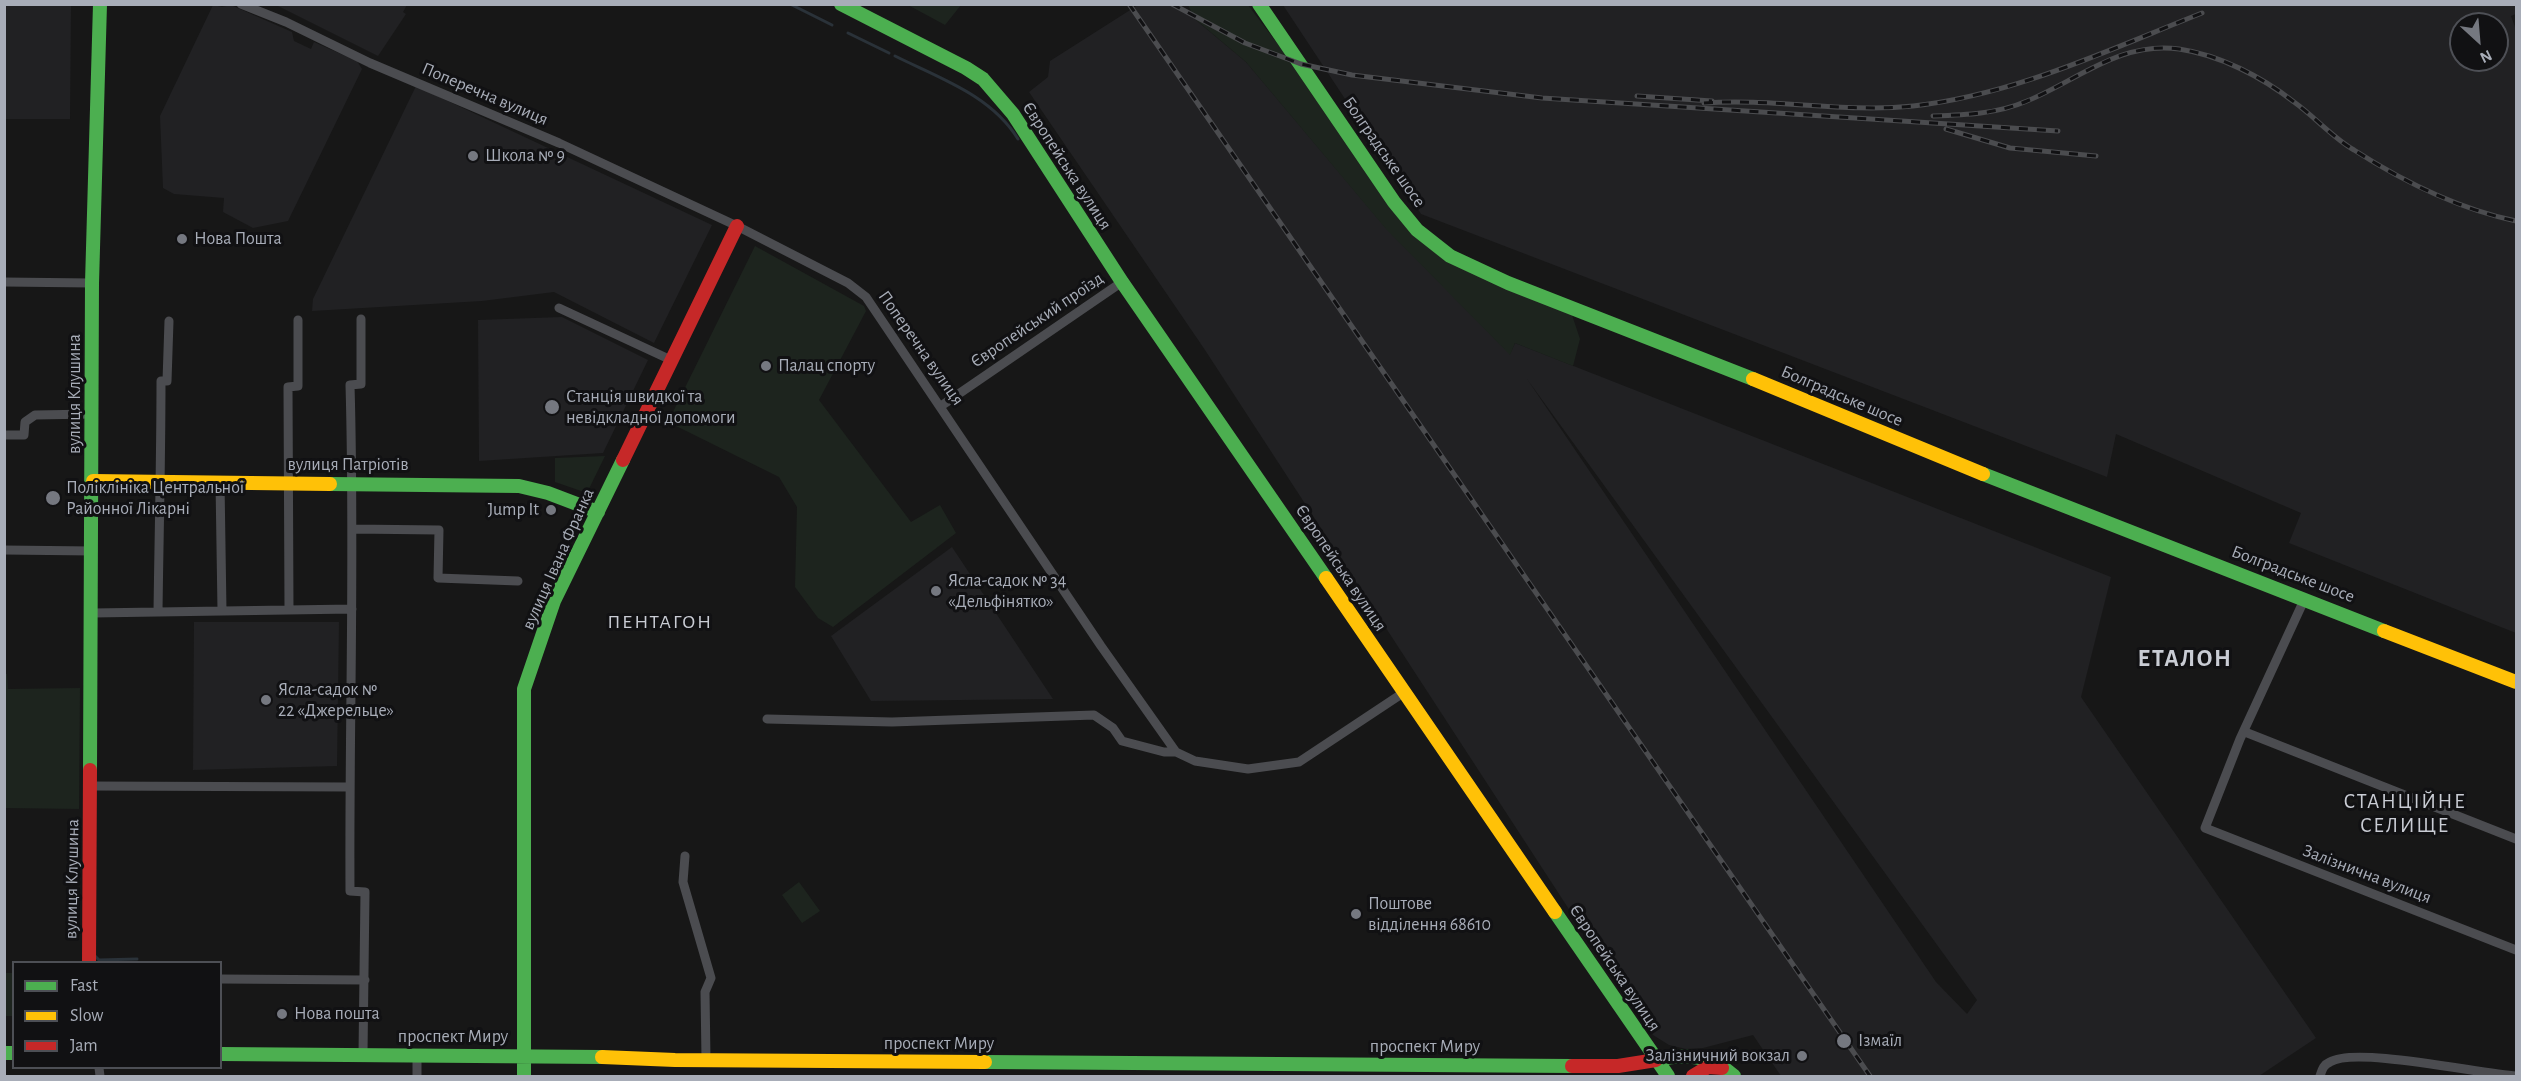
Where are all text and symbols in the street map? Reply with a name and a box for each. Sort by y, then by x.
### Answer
north arrow [2449,12,2509,72]
text: N [2478,47,2495,66]
street label: Поперечна вулиця [419,58,551,130]
street label: Болградське шосе [1338,92,1430,212]
street label: Європейська вулиця [1018,98,1116,234]
place label: Школа № 9 [485,145,565,167]
marker: Школа № 9 [466,149,480,163]
place label: Нова Пошта [194,228,282,250]
marker: Нова Пошта [175,232,189,246]
street label: Європейський проїзд [966,268,1108,372]
street label: Поперечна вулиця [873,286,969,410]
street label: вулиця Клушина [64,334,86,454]
place label: Палац спорту [778,355,875,377]
marker: Палац спорту [759,359,773,373]
street label: Болградське шосе [1778,361,1906,431]
place label: Станція швидкої та невідкладної допомоги [566,386,735,428]
marker: Станція швидкої та невідкладної допомоги [543,398,561,416]
street label: вулиця Патріотів [287,454,409,476]
place label: Поліклініка Центральної Районної Лікарні [66,477,244,520]
street label: вулиця Івана Франка [517,485,599,633]
marker: Поліклініка Центральної Районної Лікарні [44,489,62,507]
place label: Jump It [488,499,539,521]
street label: Європейська вулиця [1291,501,1391,635]
marker: Jump It [544,503,558,517]
street label: Болградське шосе [2228,541,2358,607]
place label: Ясла-садок № 34 «Дельфінятко» [948,570,1066,612]
marker: Ясла-садок № 34 «Дельфінятко» [929,584,943,598]
district label: ПЕНТАГОН [607,610,713,634]
district label: ЕТАЛОН [2137,645,2233,673]
place label: Ясла-садок № 22 «Джерельце» [278,679,394,722]
marker: Ясла-садок № 22 «Джерельце» [259,693,273,707]
district label: СТАНЦІЙНЕ СЕЛИЩЕ [2344,789,2466,839]
street label: вулиця Клушина [60,819,84,939]
street label: Залізнична вулиця [2300,840,2434,908]
place label: Поштове відділення 68610 [1368,893,1491,936]
street label: Європейська вулиця [1565,901,1665,1035]
marker: Поштове відділення 68610 [1349,907,1363,921]
legend [12,961,222,1069]
text: Fast [70,977,98,995]
place label: Нова пошта [294,1003,380,1025]
text: Slow [70,1007,103,1025]
marker: Нова пошта [275,1007,289,1021]
street label: проспект Миру [398,1026,508,1048]
place label: Ізмаїл [1858,1030,1902,1052]
marker: Ізмаїл [1835,1032,1853,1050]
street label: проспект Миру [884,1033,994,1055]
street label: проспект Миру [1370,1036,1480,1058]
text: Jam [70,1037,98,1055]
place label: Залізничний вокзал [1646,1045,1790,1067]
marker: Залізничний вокзал [1795,1049,1809,1063]

